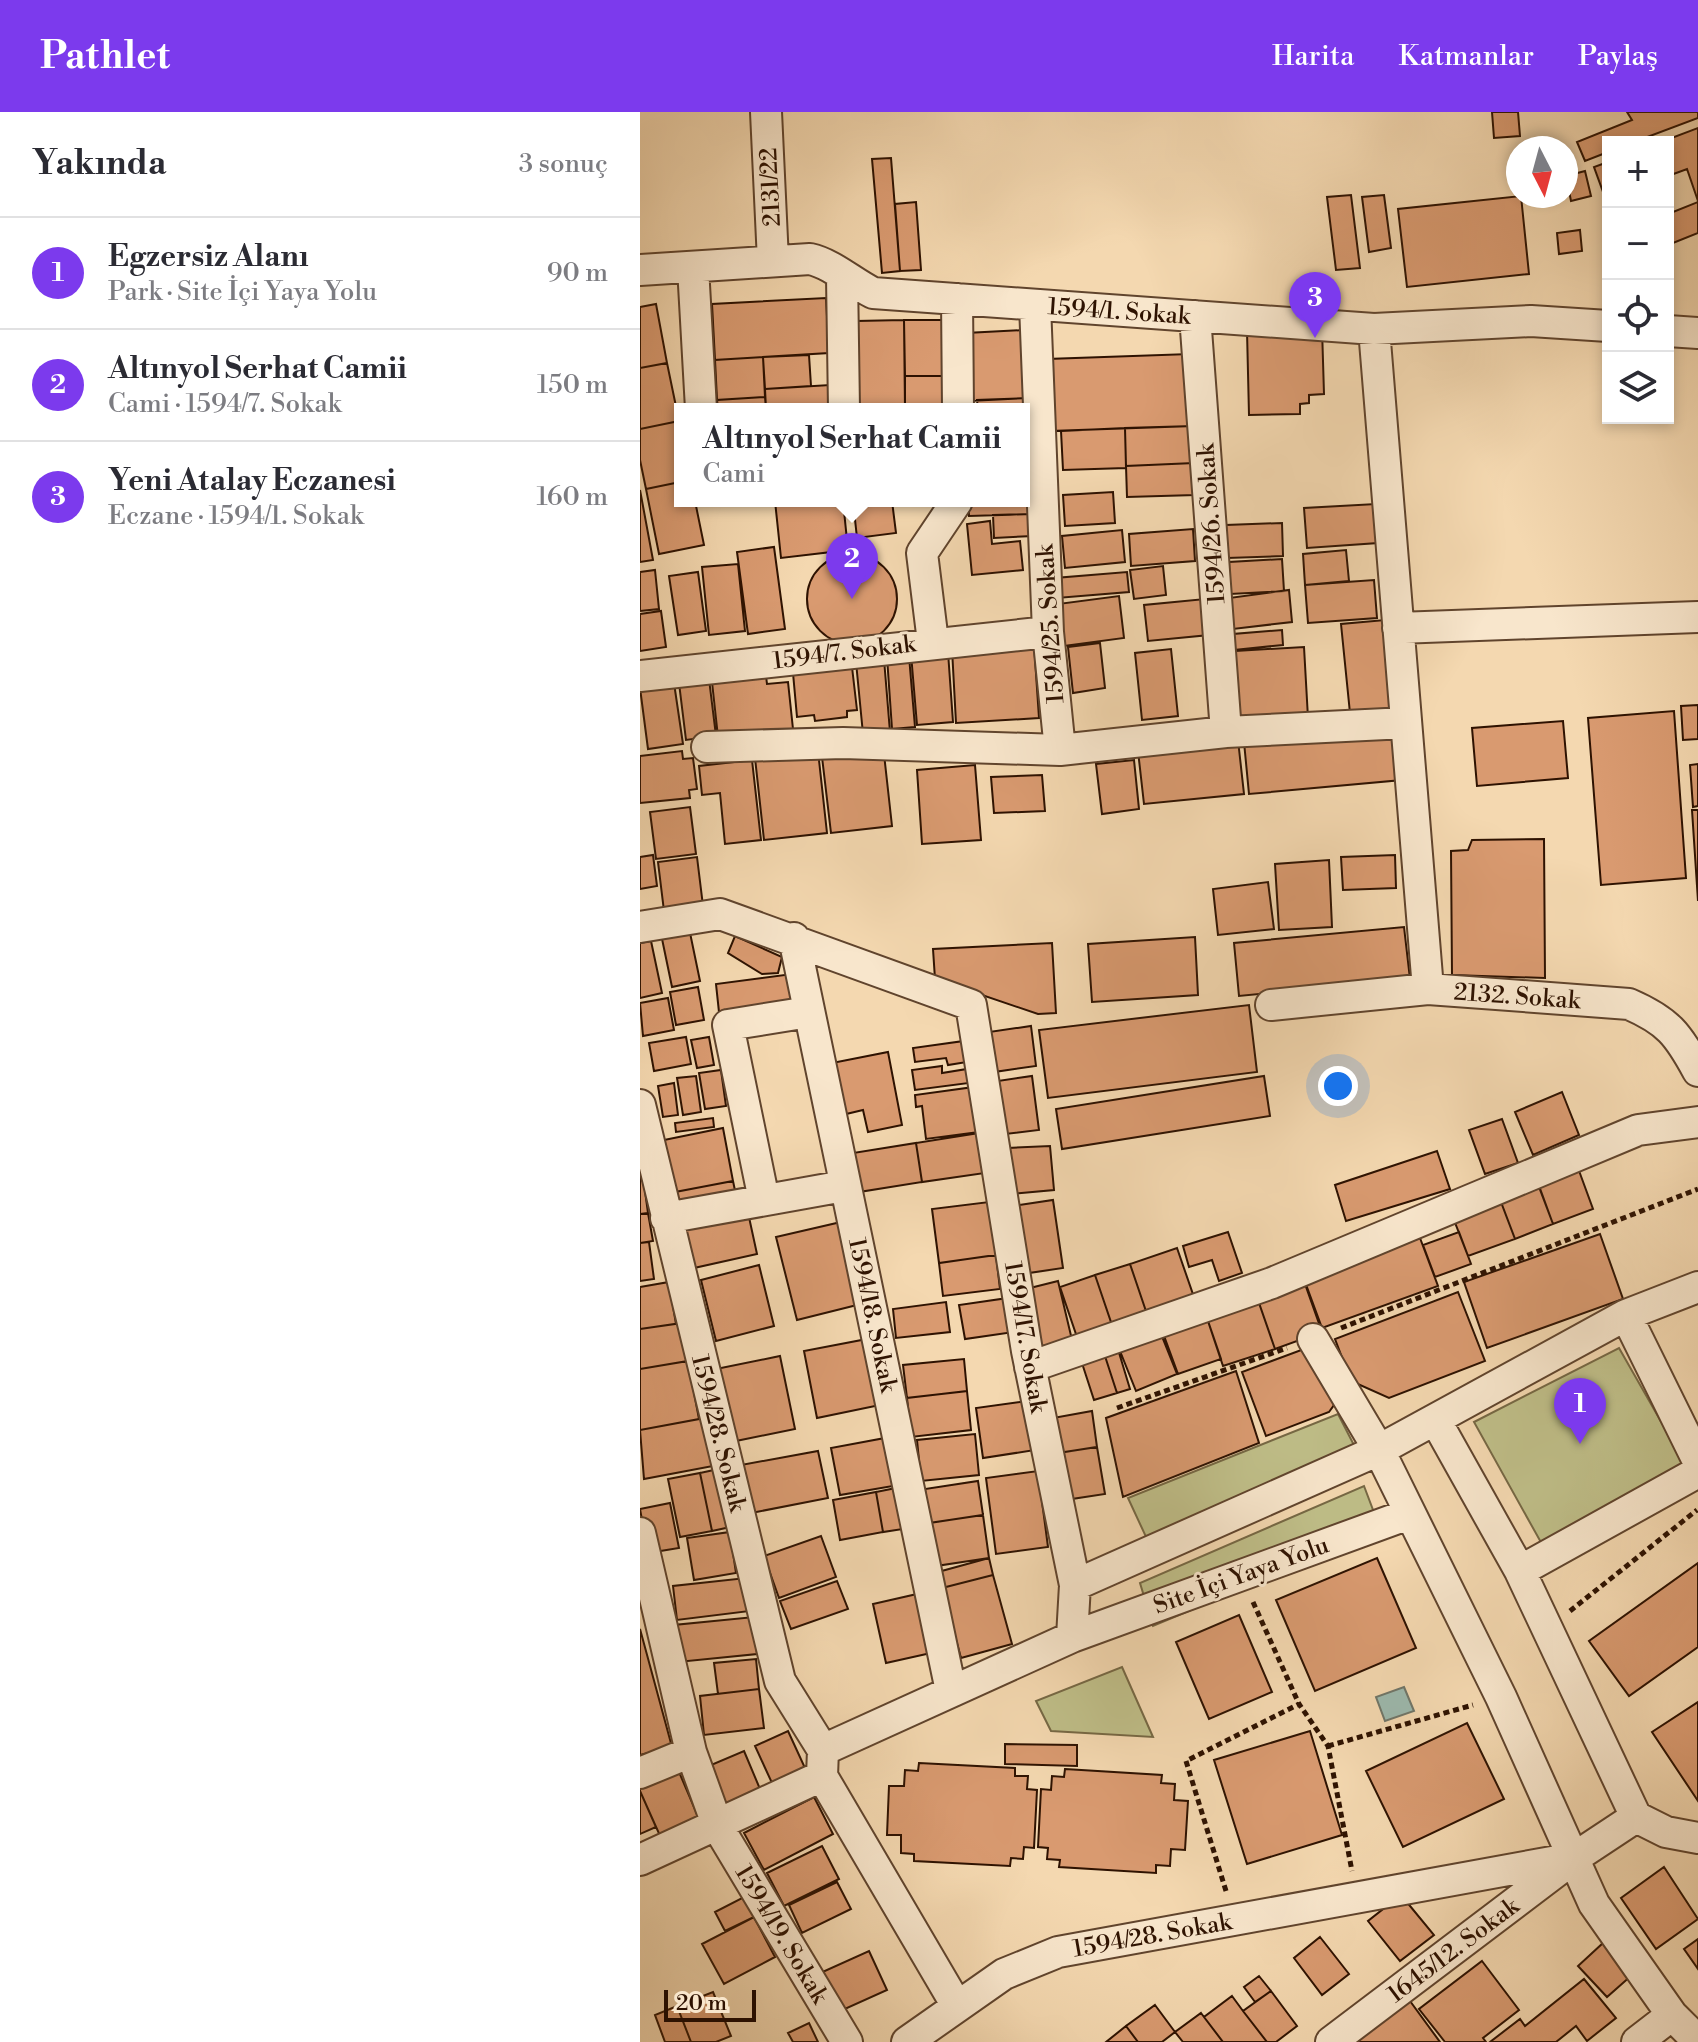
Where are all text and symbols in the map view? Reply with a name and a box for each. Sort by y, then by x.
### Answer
text: Pathlet [40,33,170,80]
text: Harita [1272,39,1354,74]
text: Katmanlar [1398,39,1534,74]
text: Paylaş [1578,39,1658,74]
north arrow [1506,136,1578,208]
map controls [1602,136,1674,424]
button: + [1602,136,1674,208]
text: Yakında [32,143,166,185]
street label: 2131/22 [754,147,788,227]
text: 3 sonuç [519,148,608,180]
button: − [1602,208,1674,280]
text: Egzersiz Alanı [108,238,308,276]
text: 1 [52,257,64,289]
text: 90 m [547,257,608,289]
pin: 3 [1289,272,1341,338]
text: Park · Site İçi Yaya Yolu [108,276,377,308]
button: locate [1602,280,1674,352]
street label: 1594/1. Sokak [1046,292,1193,332]
text: Altınyol Serhat Camii [108,350,407,388]
button: layers [1602,352,1674,424]
text: 2 [50,369,66,401]
text: 150 m [537,369,608,401]
text: Cami · 1594/7. Sokak [108,388,341,420]
popup [674,403,1030,507]
text: Altınyol Serhat Camii [703,420,1001,458]
street label: 1594/26. Sokak [1191,441,1233,605]
text: Cami [703,458,765,490]
text: Yeni Atalay Eczanesi [108,462,396,500]
text: 3 [50,481,66,513]
text: 160 m [537,481,608,513]
text: Eczane · 1594/1. Sokak [108,500,364,532]
pin: 2 [826,533,878,599]
street label: 1594/25. Sokak [1030,542,1072,704]
street label: 1594/7. Sokak [771,629,919,677]
street label: 2132. Sokak [1453,978,1583,1016]
your location [1318,1066,1358,1106]
street label: 1594/18. Sokak [841,1235,903,1397]
street label: 1594/17. Sokak [997,1259,1053,1417]
street label: 1594/28. Sokak [684,1352,752,1516]
pin: 1 [1554,1378,1606,1444]
street label: Site İçi Yaya Yolu [1149,1529,1333,1622]
street label: 1594/19. Sokak [728,1860,835,2011]
street label: 1645/12. Sokak [1382,1891,1526,2010]
street label: 1594/28. Sokak [1070,1907,1235,1965]
scale bar [664,1986,756,2022]
text: 20 m [676,1990,727,2017]

